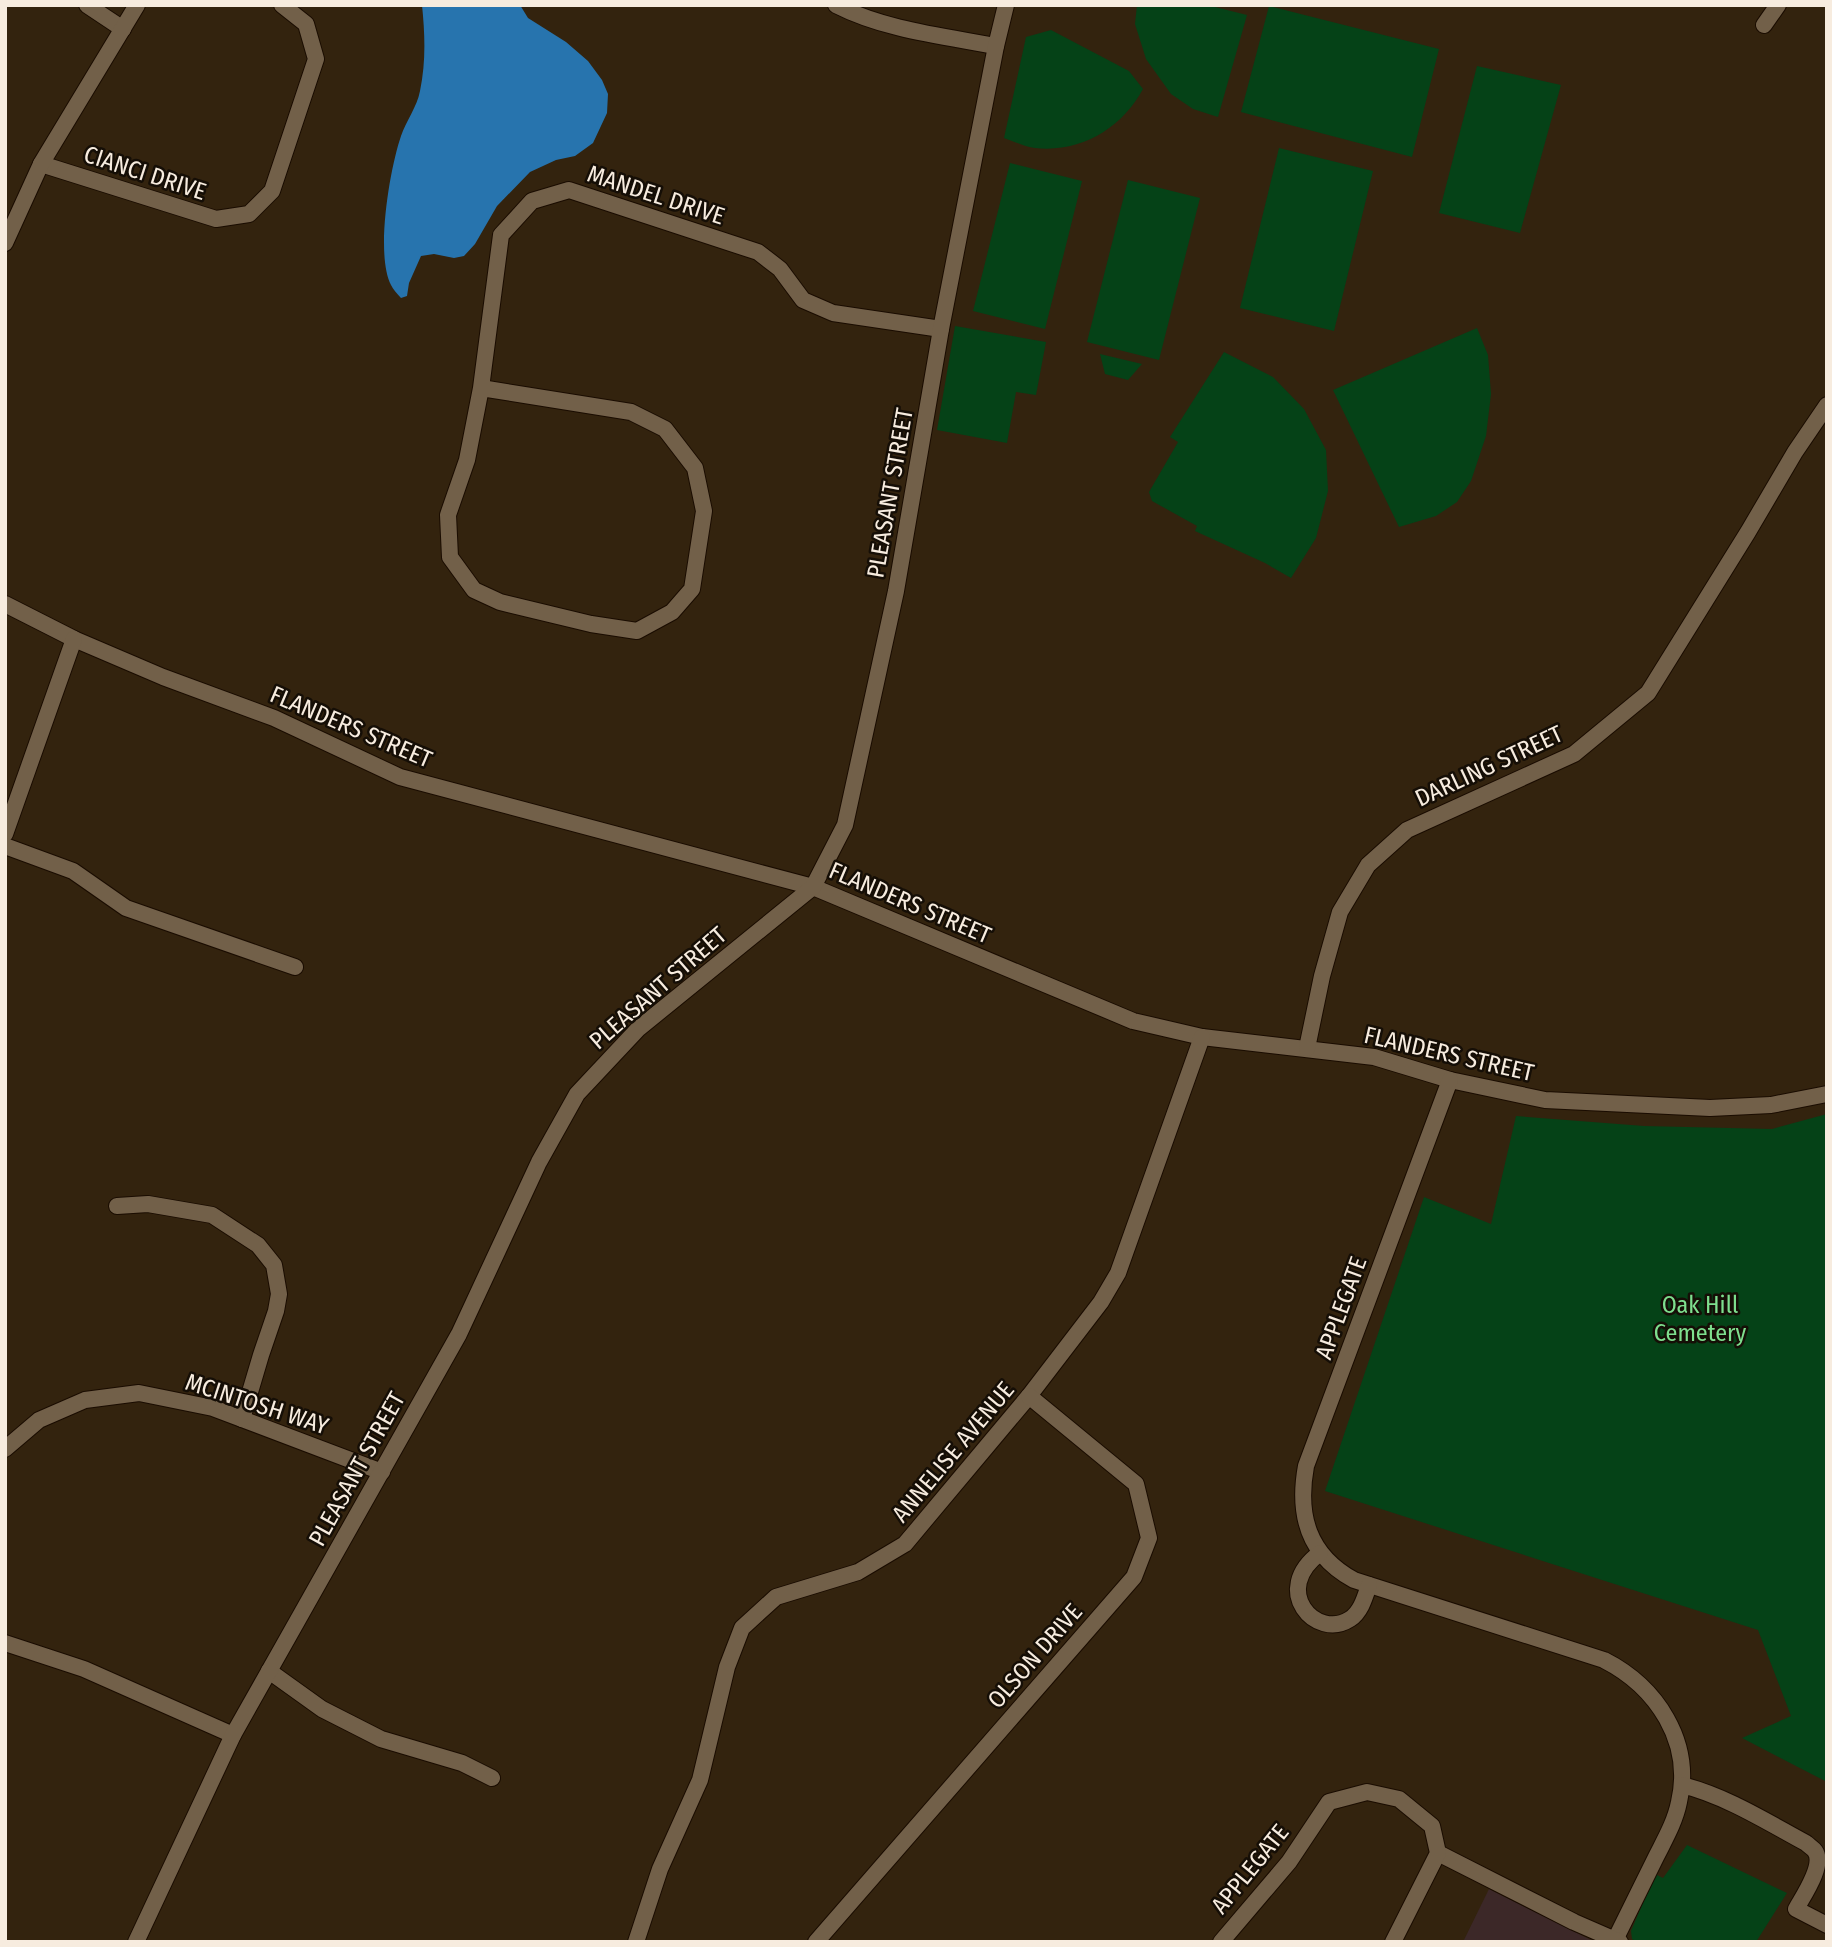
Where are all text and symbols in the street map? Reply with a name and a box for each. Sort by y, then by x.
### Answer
street label: CIANCI DRIVE [80,140,210,206]
street label: MANDEL DRIVE [584,160,728,230]
street label: PLEASANT STREET [861,406,919,580]
street label: FLANDERS STREET [266,680,436,774]
street label: DARLING STREET [1411,720,1567,812]
street label: FLANDERS STREET [825,856,995,950]
street label: PLEASANT STREET [584,921,732,1055]
street label: FLANDERS STREET [1361,1021,1537,1087]
street label: APPLEGATE [1310,1253,1372,1363]
park label: Oak Hill Cemetery [1654,1291,1746,1347]
street label: MCINTOSH WAY [182,1368,332,1440]
street label: ANNELISE AVENUE [886,1376,1020,1528]
street label: PLEASANT STREET [303,1387,411,1551]
street label: OLSON DRIVE [982,1598,1088,1714]
street label: APPLEGATE [1205,1819,1295,1919]

